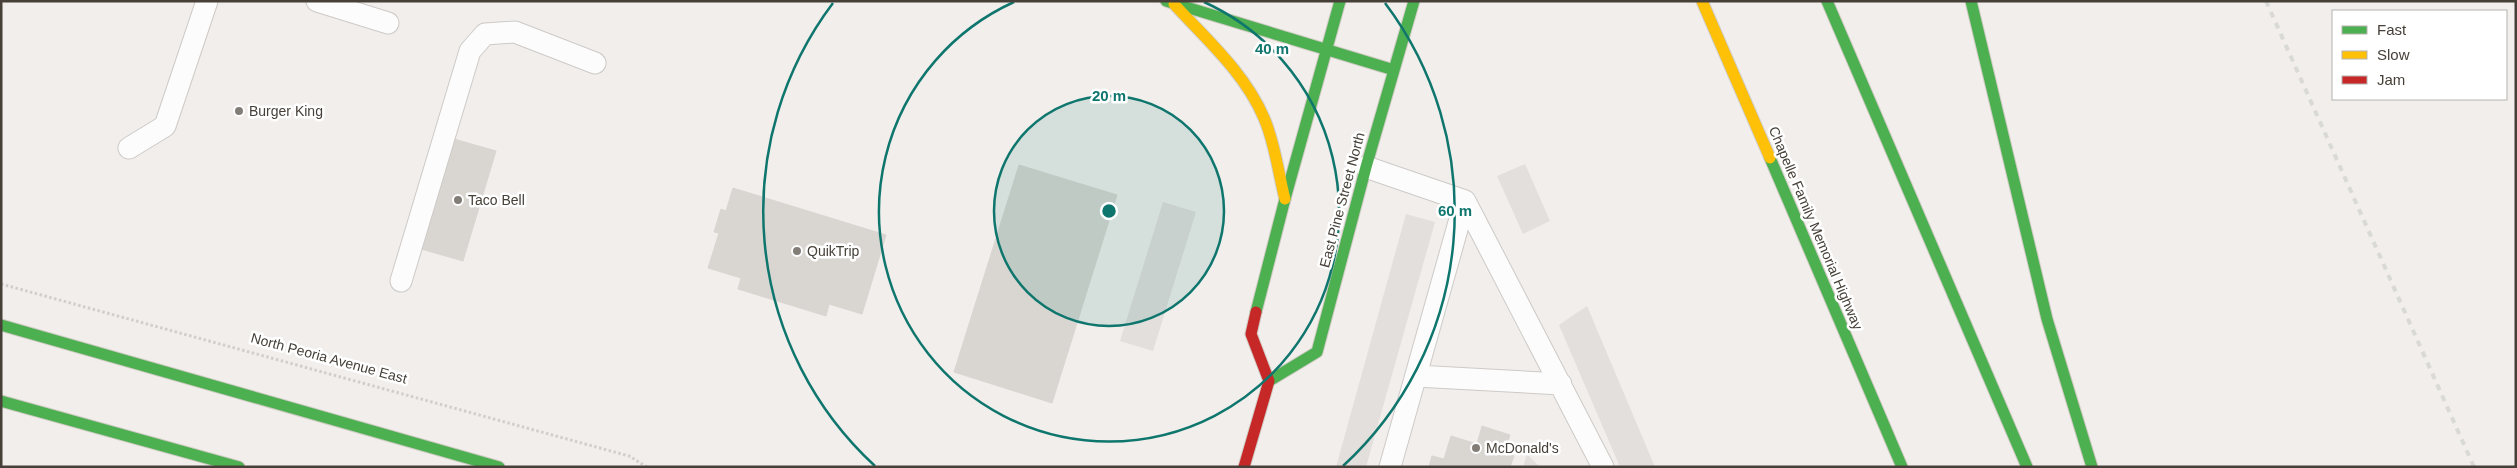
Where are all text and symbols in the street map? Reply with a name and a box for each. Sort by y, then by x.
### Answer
legend [2332,10,2507,100]
text: Fast [2377,21,2407,38]
text: 40 m [1255,40,1289,57]
text: Slow [2377,46,2410,63]
text: Jam [2377,71,2405,88]
text: 20 m [1092,87,1126,104]
place label: Burger King [249,103,323,119]
marker: Burger King [233,105,245,117]
street label: Chapelle Family Memorial Highway [1766,124,1866,332]
street label: East Pine Street North [1316,131,1368,269]
place label: Taco Bell [468,192,525,208]
marker: Taco Bell [452,194,464,206]
centre of rings [1100,202,1118,220]
text: 60 m [1438,202,1472,219]
place label: QuikTrip [807,243,860,259]
marker: QuikTrip [791,245,803,257]
street label: North Peoria Avenue East [249,329,409,387]
place label: McDonald's [1486,440,1559,456]
marker: McDonald's [1470,442,1482,454]

